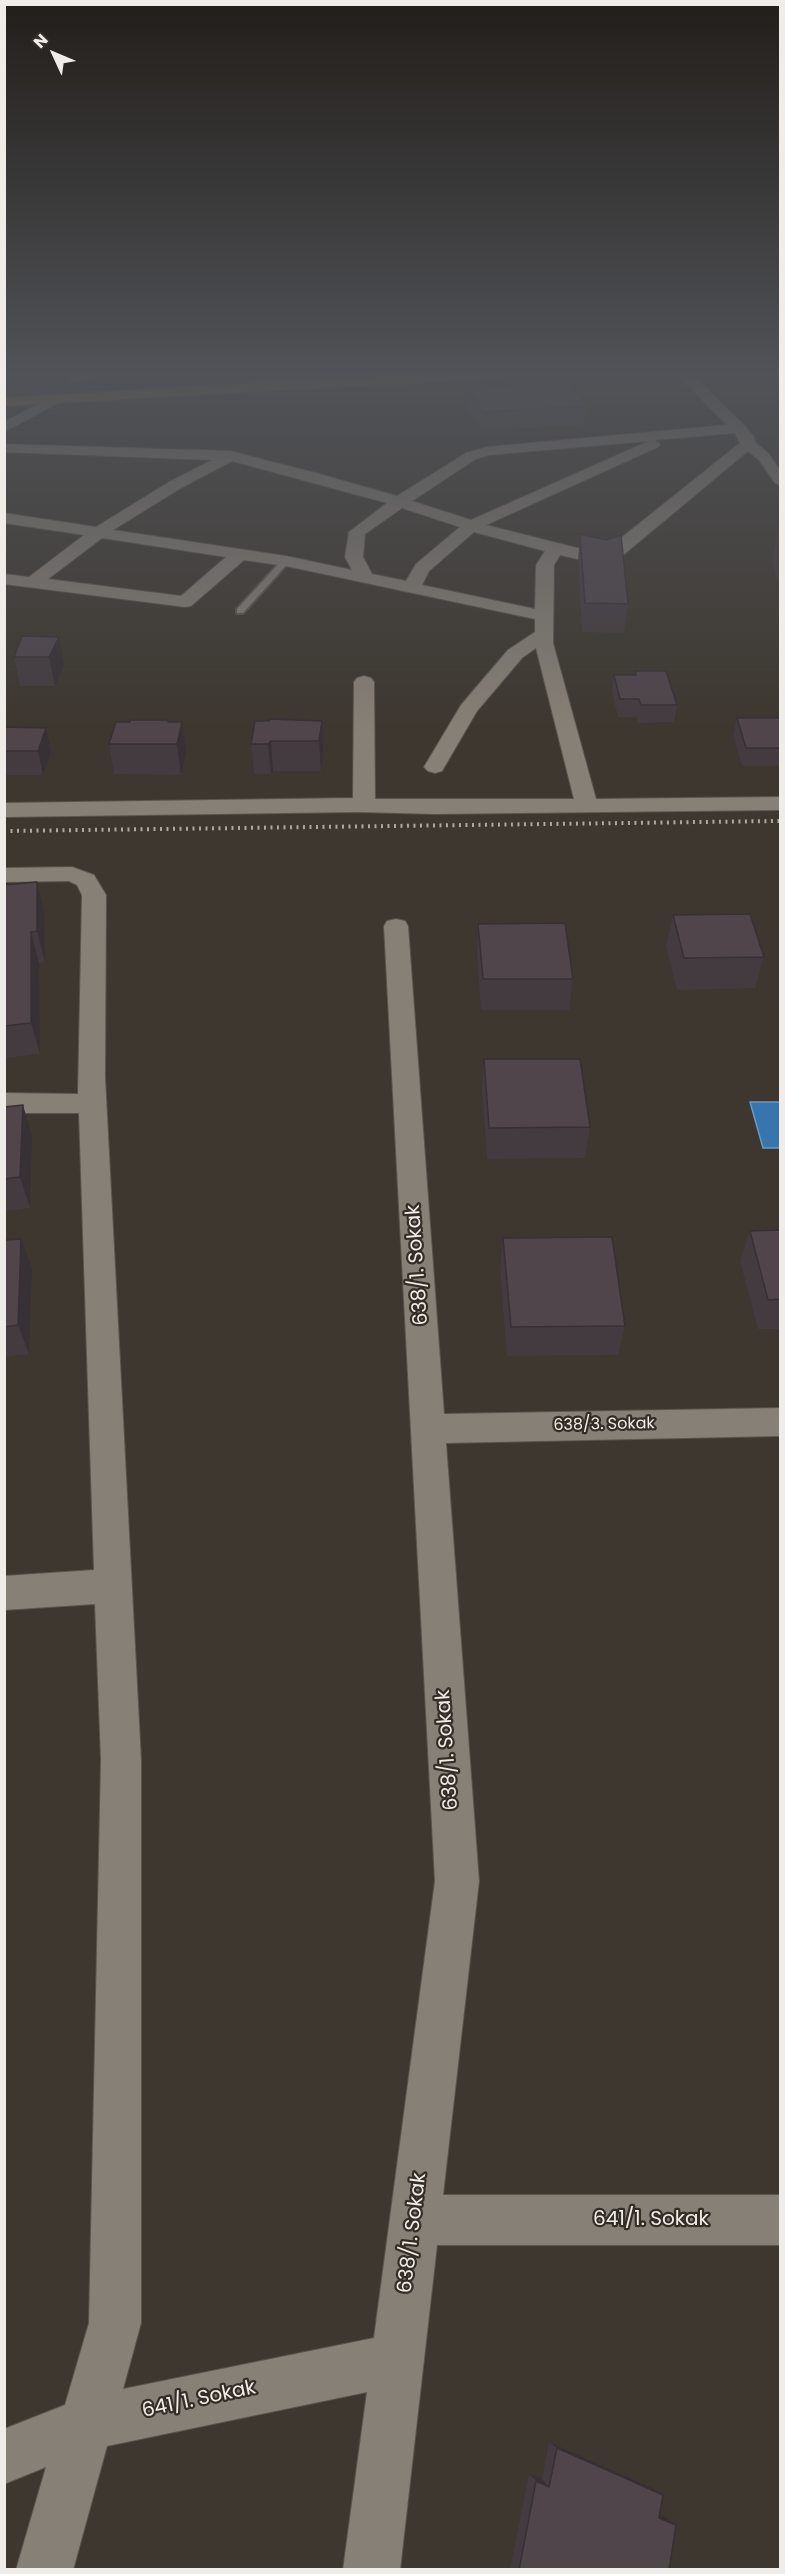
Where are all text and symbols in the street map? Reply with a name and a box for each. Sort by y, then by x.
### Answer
north arrow [24,24,84,84]
text: N [28,29,53,53]
street label: 638/1. Sokak [402,1204,434,1326]
street label: 638/3. Sokak [553,1415,655,1435]
street label: 638/1. Sokak [432,1689,464,1811]
street label: 638/1. Sokak [394,2171,432,2295]
street label: 641/1. Sokak [593,2208,709,2232]
street label: 641/1. Sokak [140,2376,258,2424]

